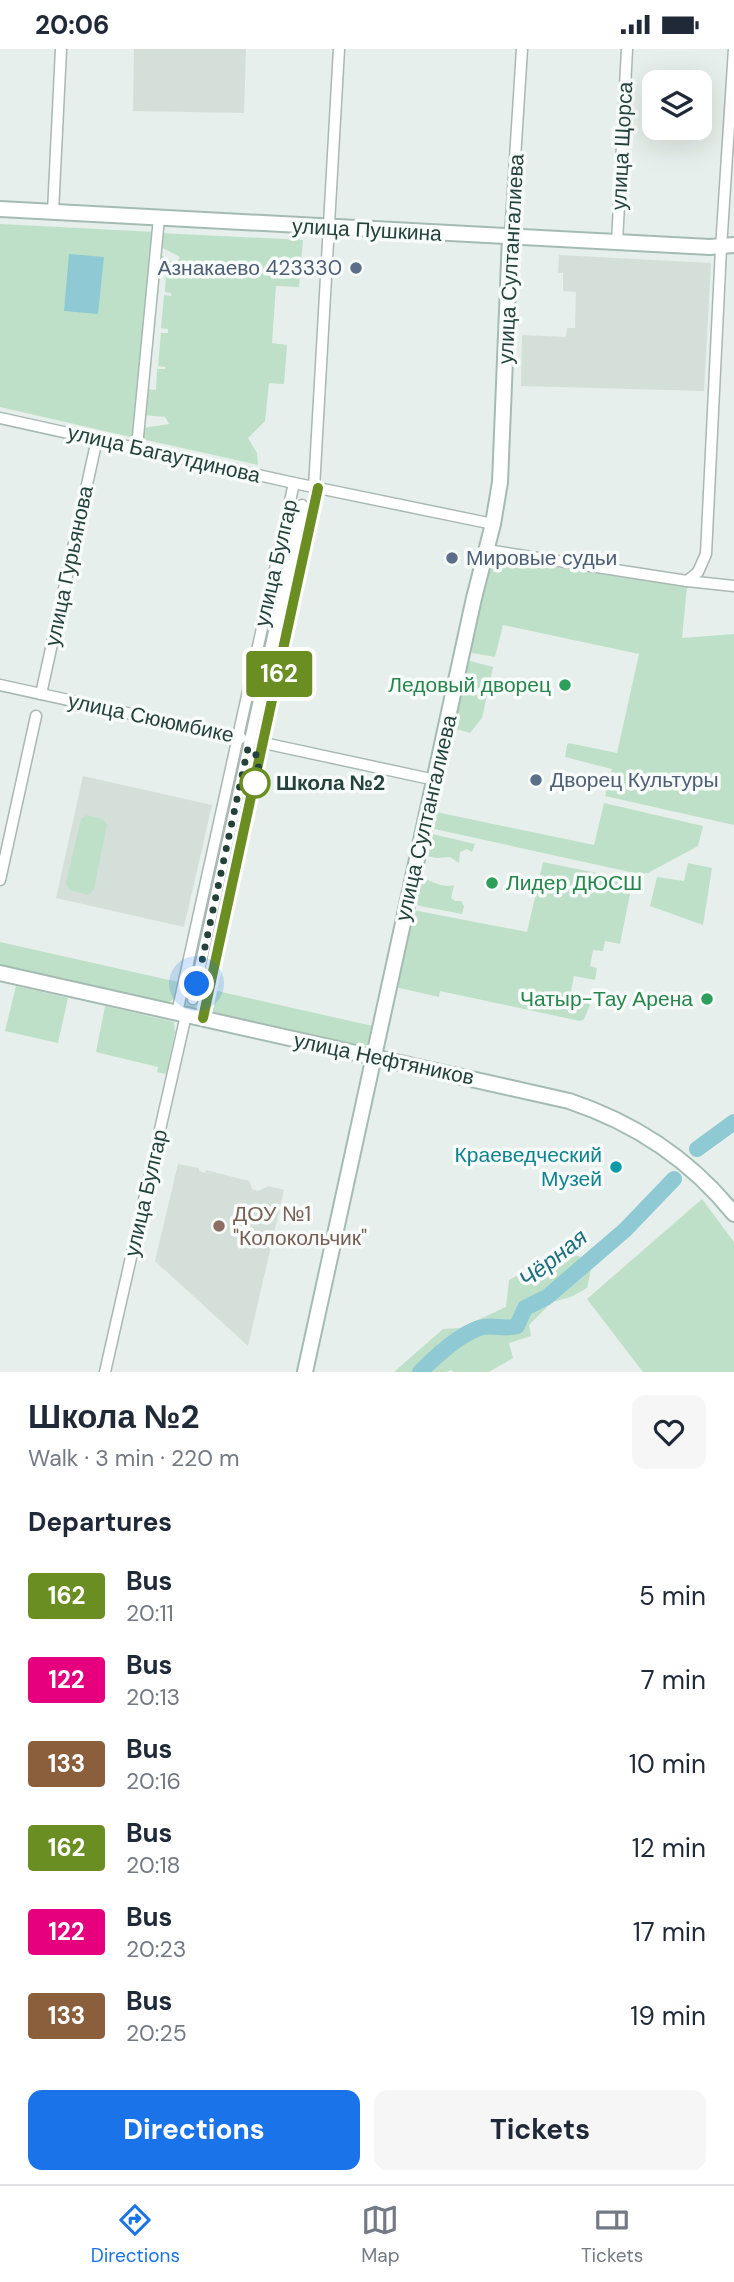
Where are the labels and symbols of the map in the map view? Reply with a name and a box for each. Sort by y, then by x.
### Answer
street label: улица Щорса [605,81,639,211]
street label: улица Султангалиева [492,153,531,365]
street label: улица Пушкина [291,212,443,248]
place label: Азнакаево 423330 [157,254,342,282]
marker: Азнакаево 423330 [348,260,364,276]
street label: улица Багаутдинова [65,418,263,490]
street label: улица Гурьянова [38,483,100,649]
street label: улица Булгар [248,497,304,629]
place label: Мировые судьи [466,544,617,572]
marker: Мировые судьи [444,550,460,566]
line badge: 162 [239,651,319,697]
place label: Ледовый дворец [388,671,551,699]
marker: Ледовый дворец [557,677,573,693]
street label: улица Сююмбике [66,687,236,749]
street label: улица Султангалиева [389,712,463,924]
place label: Дворец Культуры [550,766,719,794]
marker: Школа №2 [240,768,270,798]
place label: Школа №2 [276,769,385,797]
marker: Дворец Культуры [528,772,544,788]
place label: Лидер ДЮСШ [506,869,642,897]
marker: Лидер ДЮСШ [484,875,500,891]
your location [179,966,214,1001]
place label: Чатыр-Тау Арена [520,985,693,1013]
marker: Чатыр-Тау Арена [699,991,715,1007]
street label: улица Нефтяников [291,1026,477,1092]
street label: улица Булгар [118,1127,174,1259]
place label: Краеведческий Музей [455,1141,602,1193]
marker: Краеведческий Музей [608,1159,624,1175]
place label: ДОУ №1 "Колокольчик" [233,1200,367,1252]
marker: ДОУ №1 "Колокольчик" [211,1218,227,1234]
water label: Чёрная [513,1222,593,1294]

